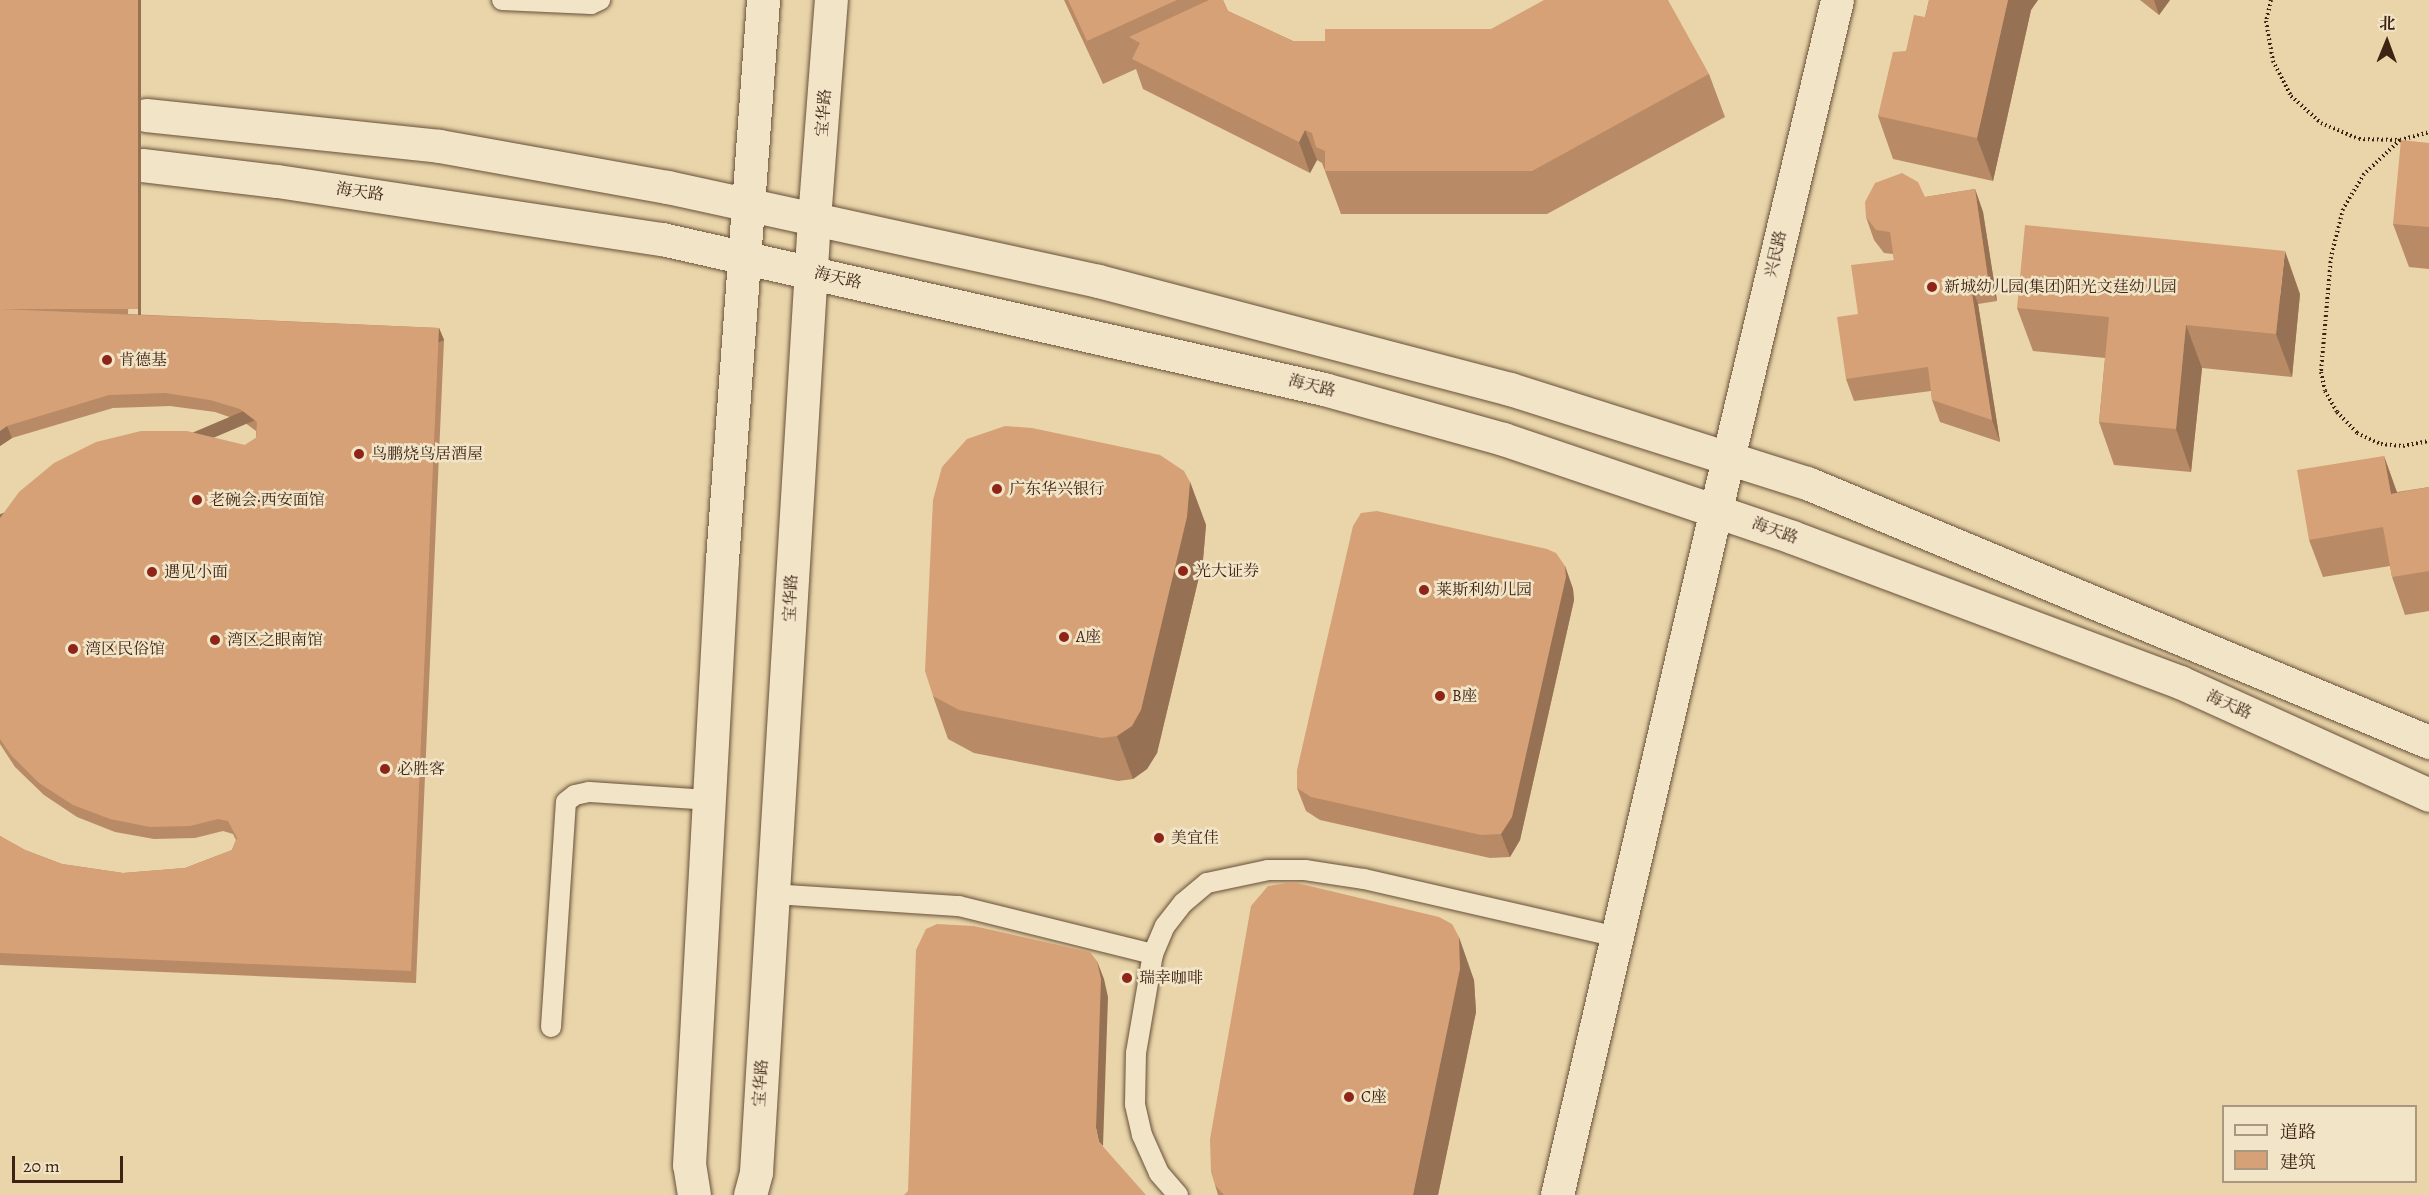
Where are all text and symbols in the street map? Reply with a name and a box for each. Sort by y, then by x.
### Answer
north arrow [2357,12,2417,72]
text: 北 [2379,13,2396,35]
street label: 宝华路 [813,88,835,138]
street label: 海天路 [335,179,385,205]
street label: 兴民路 [1761,228,1791,280]
street label: 海天路 [812,263,864,293]
place label: 新城幼儿园(集团)阳光文莛幼儿园 [1944,277,2177,297]
marker: 新城幼儿园(集团)阳光文莛幼儿园 [1925,280,1939,294]
place label: 肯德基 [119,350,167,370]
marker: 肯德基 [100,353,114,367]
street label: 海天路 [1286,371,1338,401]
place label: 鸟鹏烧鸟居酒屋 [371,444,483,464]
marker: 鸟鹏烧鸟居酒屋 [352,447,366,461]
place label: 广东华兴银行 [1009,479,1105,499]
marker: 广东华兴银行 [990,482,1004,496]
place label: 老碗会·西安面馆 [209,490,325,510]
marker: 老碗会·西安面馆 [190,493,204,507]
street label: 海天路 [1749,514,1801,548]
place label: 光大证券 [1195,561,1259,581]
place label: 遇见小面 [164,562,228,582]
marker: 光大证券 [1176,564,1190,578]
marker: 遇见小面 [145,565,159,579]
street label: 宝华路 [780,574,802,622]
place label: 莱斯利幼儿园 [1436,580,1532,600]
marker: 莱斯利幼儿园 [1417,583,1431,597]
place label: A座 [1076,627,1101,647]
place label: 湾区之眼南馆 [227,630,323,650]
marker: A座 [1057,630,1071,644]
marker: 湾区之眼南馆 [208,633,222,647]
place label: 湾区民俗馆 [85,639,165,659]
marker: 湾区民俗馆 [66,642,80,656]
place label: B座 [1452,686,1478,706]
street label: 海天路 [2203,686,2255,724]
marker: B座 [1433,689,1447,703]
place label: 必胜客 [397,759,445,779]
marker: 必胜客 [378,762,392,776]
place label: 美宜佳 [1171,828,1219,848]
marker: 美宜佳 [1152,831,1166,845]
place label: 瑞幸咖啡 [1139,968,1203,988]
marker: 瑞幸咖啡 [1120,971,1134,985]
street label: 宝华路 [750,1058,772,1108]
place label: C座 [1361,1087,1387,1107]
marker: C座 [1342,1090,1356,1104]
legend [2222,1105,2417,1183]
text: 道路 [2280,1120,2316,1144]
scale bar [15,1144,126,1182]
text: 建筑 [2280,1150,2316,1174]
text: 20 m [23,1154,60,1178]

